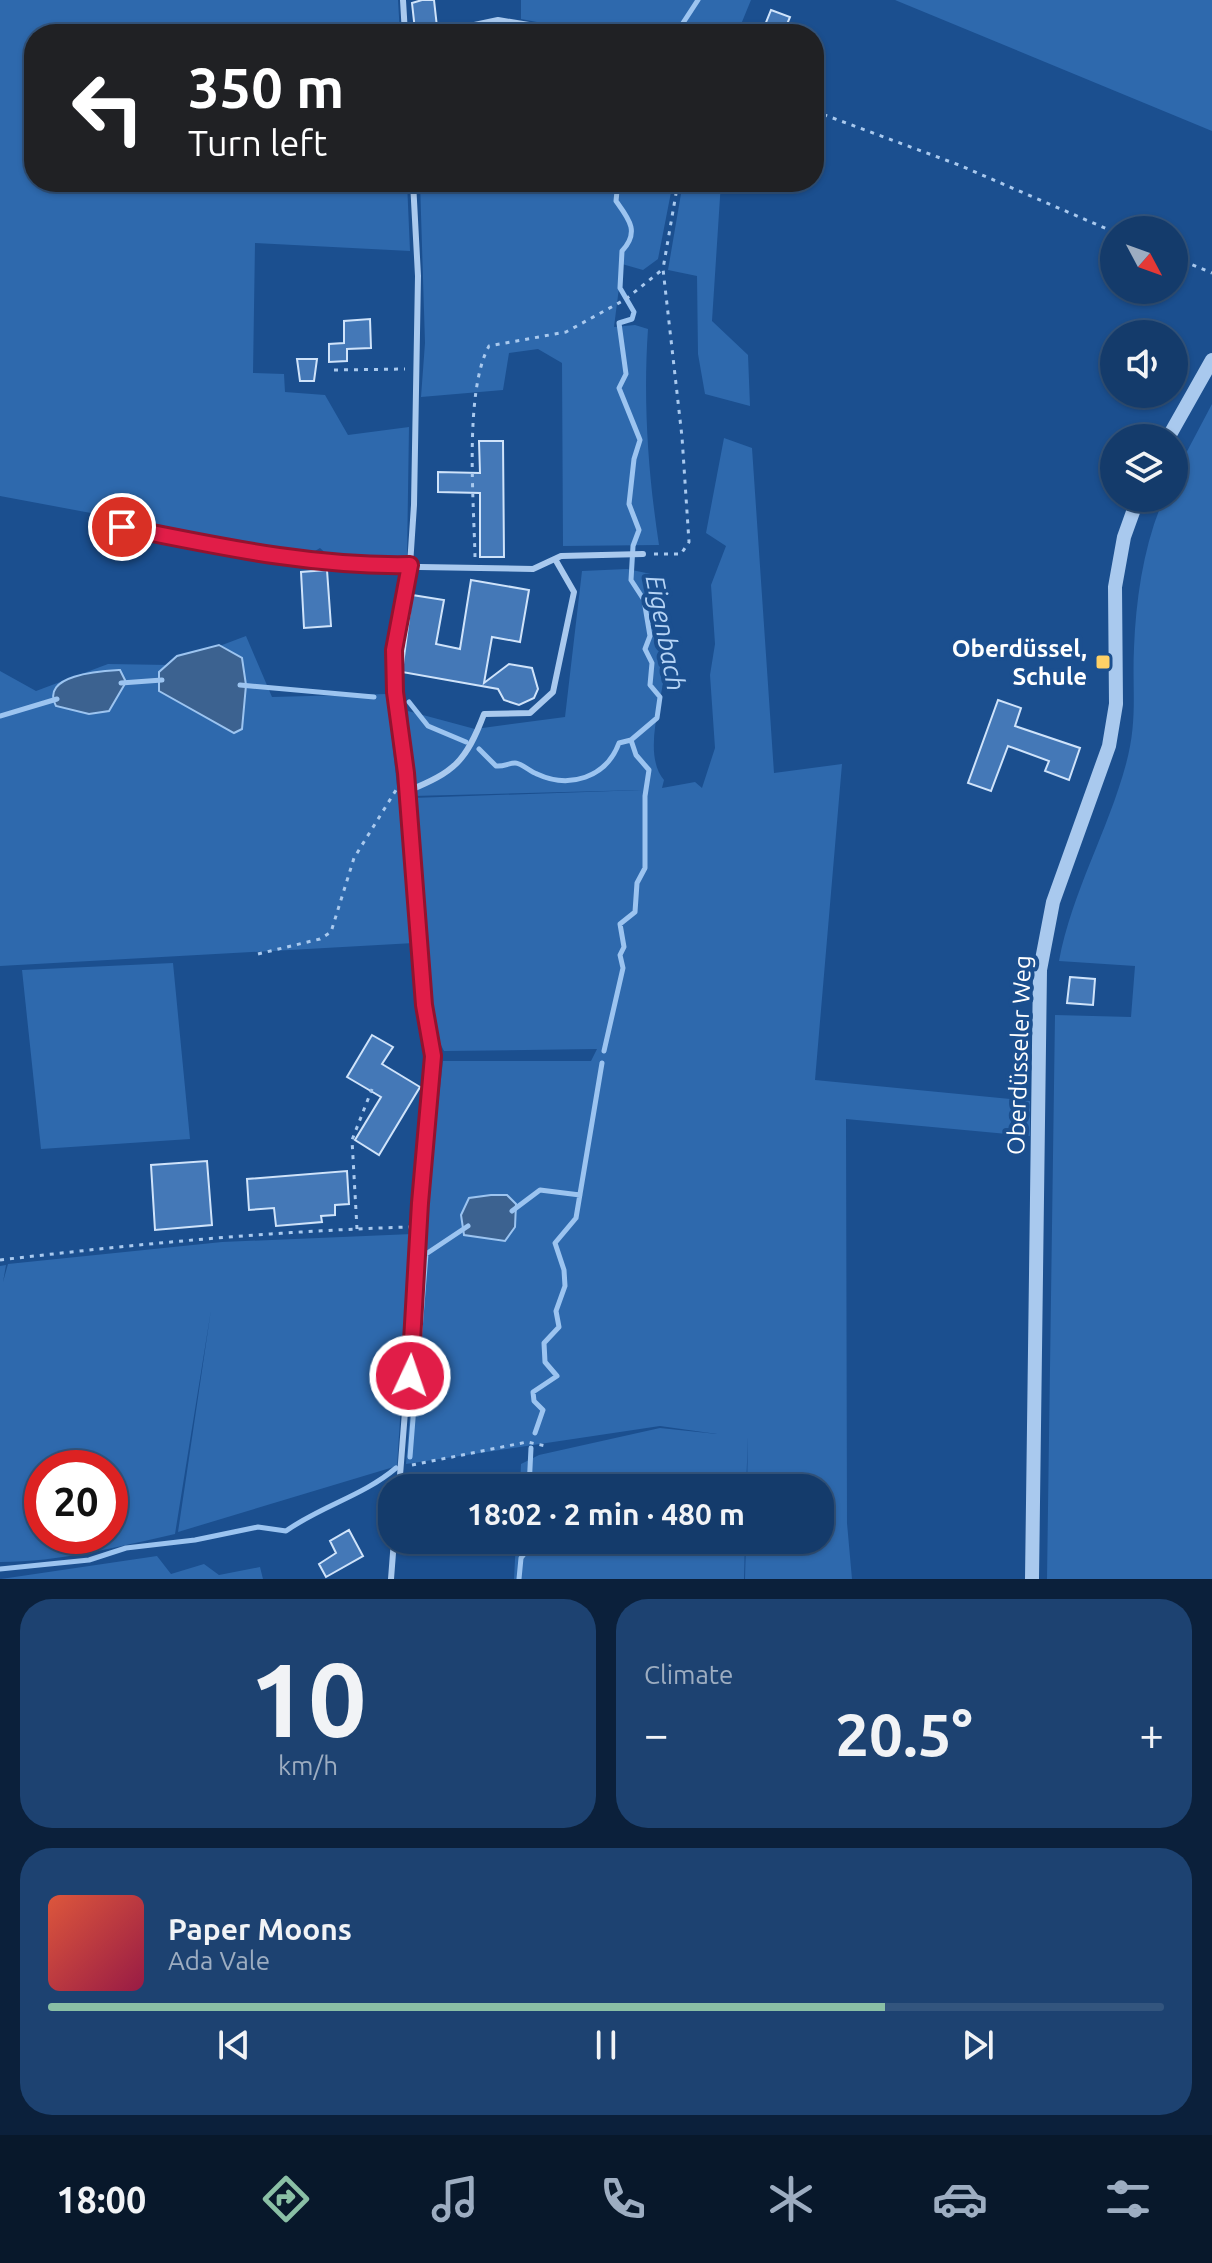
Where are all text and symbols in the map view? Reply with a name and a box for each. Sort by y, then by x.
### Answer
icon: left [56,56,160,160]
text: 350 m [188,56,344,119]
text: Turn left [188,122,327,163]
north arrow [1100,216,1188,304]
map controls [1100,216,1188,512]
button: sound [1100,320,1188,408]
button: layers [1100,424,1188,512]
pin [88,493,156,561]
icon: arrive [100,505,144,549]
water label: Eigenbach [641,573,691,693]
place label: Oberdüssel, Schule [952,635,1087,690]
marker: Oberdüssel, Schule [1094,653,1112,671]
street label: Oberdüsseler Weg [1002,955,1036,1155]
position arrow [368,1334,452,1418]
speed limit sign: 20 [24,1450,128,1554]
text: 18:02 · 2 min · 480 m [467,1497,745,1531]
text: 10 [249,1640,367,1757]
text: Climate [644,1660,733,1689]
text: 20.5° [835,1700,973,1767]
text: − [644,1709,669,1758]
text: + [1139,1709,1164,1758]
text: km/h [278,1751,338,1780]
text: Paper Moons [168,1912,352,1946]
text: Ada Vale [168,1946,270,1975]
icon: previous [212,2023,256,2067]
icon: pause [584,2023,628,2067]
icon: next [956,2023,1000,2067]
icon: directions [258,2171,314,2227]
icon: music [427,2171,483,2227]
icon: phone [595,2171,651,2227]
icon: climate [763,2171,819,2227]
icon: car [932,2171,988,2227]
icon: filters [1100,2171,1156,2227]
text: 18:00 [56,2179,146,2220]

